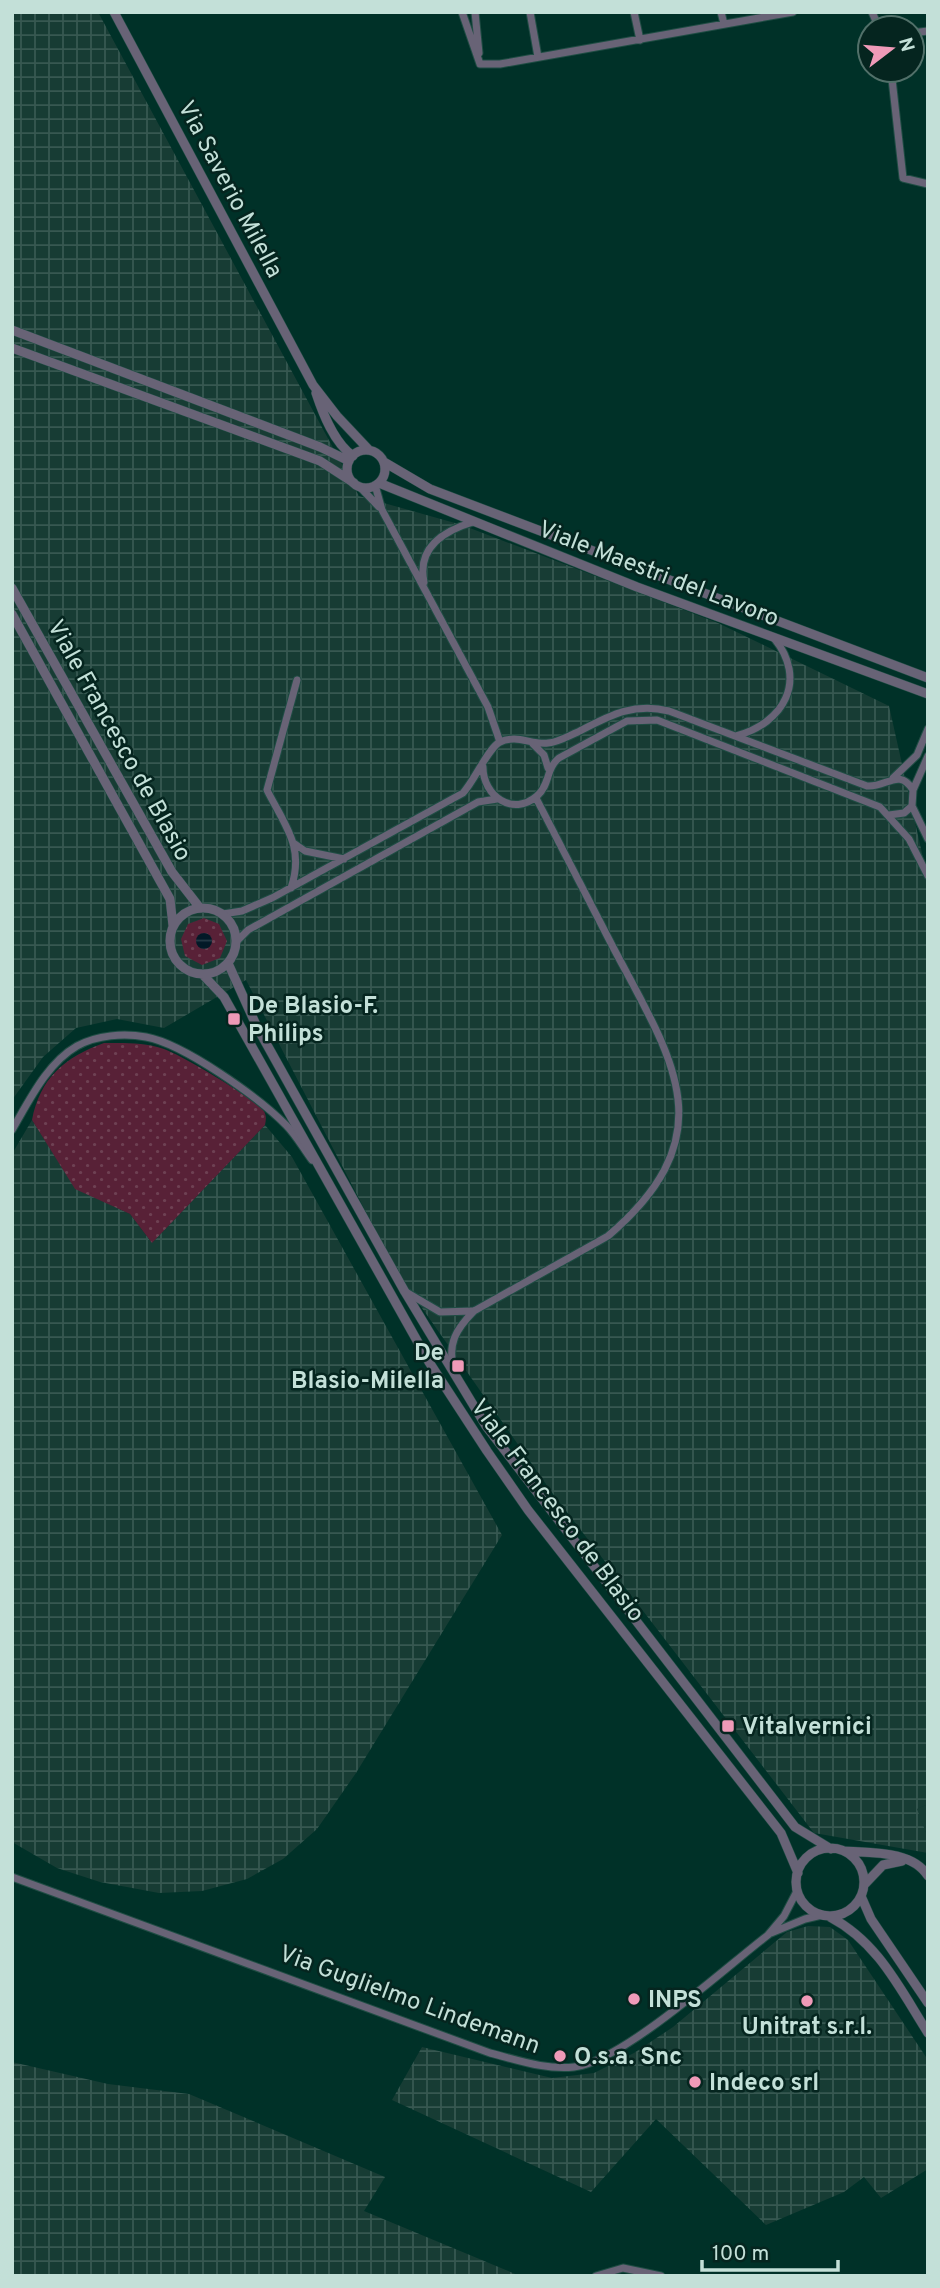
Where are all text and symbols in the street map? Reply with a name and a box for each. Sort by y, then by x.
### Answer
north arrow [856,14,926,84]
text: N [892,35,919,55]
street label: Via Saverio Milella [170,96,289,284]
street label: Viale Maestri del Lavoro [534,515,783,635]
street label: Viale Francesco de Blasio [39,615,197,867]
place label: De Blasio-F. Philips [248,992,378,1050]
marker: De Blasio-F. Philips [226,1011,242,1027]
place label: De Blasio-Milella [291,1339,444,1397]
marker: De Blasio-Milella [450,1358,466,1374]
street label: Viale Francesco de Blasio [463,1394,650,1628]
place label: Vitalvernici [742,1713,872,1743]
marker: Vitalvernici [720,1718,736,1734]
street label: Via Guglielmo Lindemann [275,1940,544,2062]
place label: INPS [648,1986,702,2016]
marker: INPS [626,1991,642,2007]
marker: Unitrat s.r.l. [799,1993,815,2009]
place label: Unitrat s.r.l. [742,2013,872,2043]
place label: O.s.a. Snc [574,2043,682,2073]
marker: O.s.a. Snc [552,2048,568,2064]
place label: Indeco srl [709,2069,819,2099]
marker: Indeco srl [687,2074,703,2090]
scale bar [702,2228,838,2272]
text: 100 m [712,2241,769,2268]

